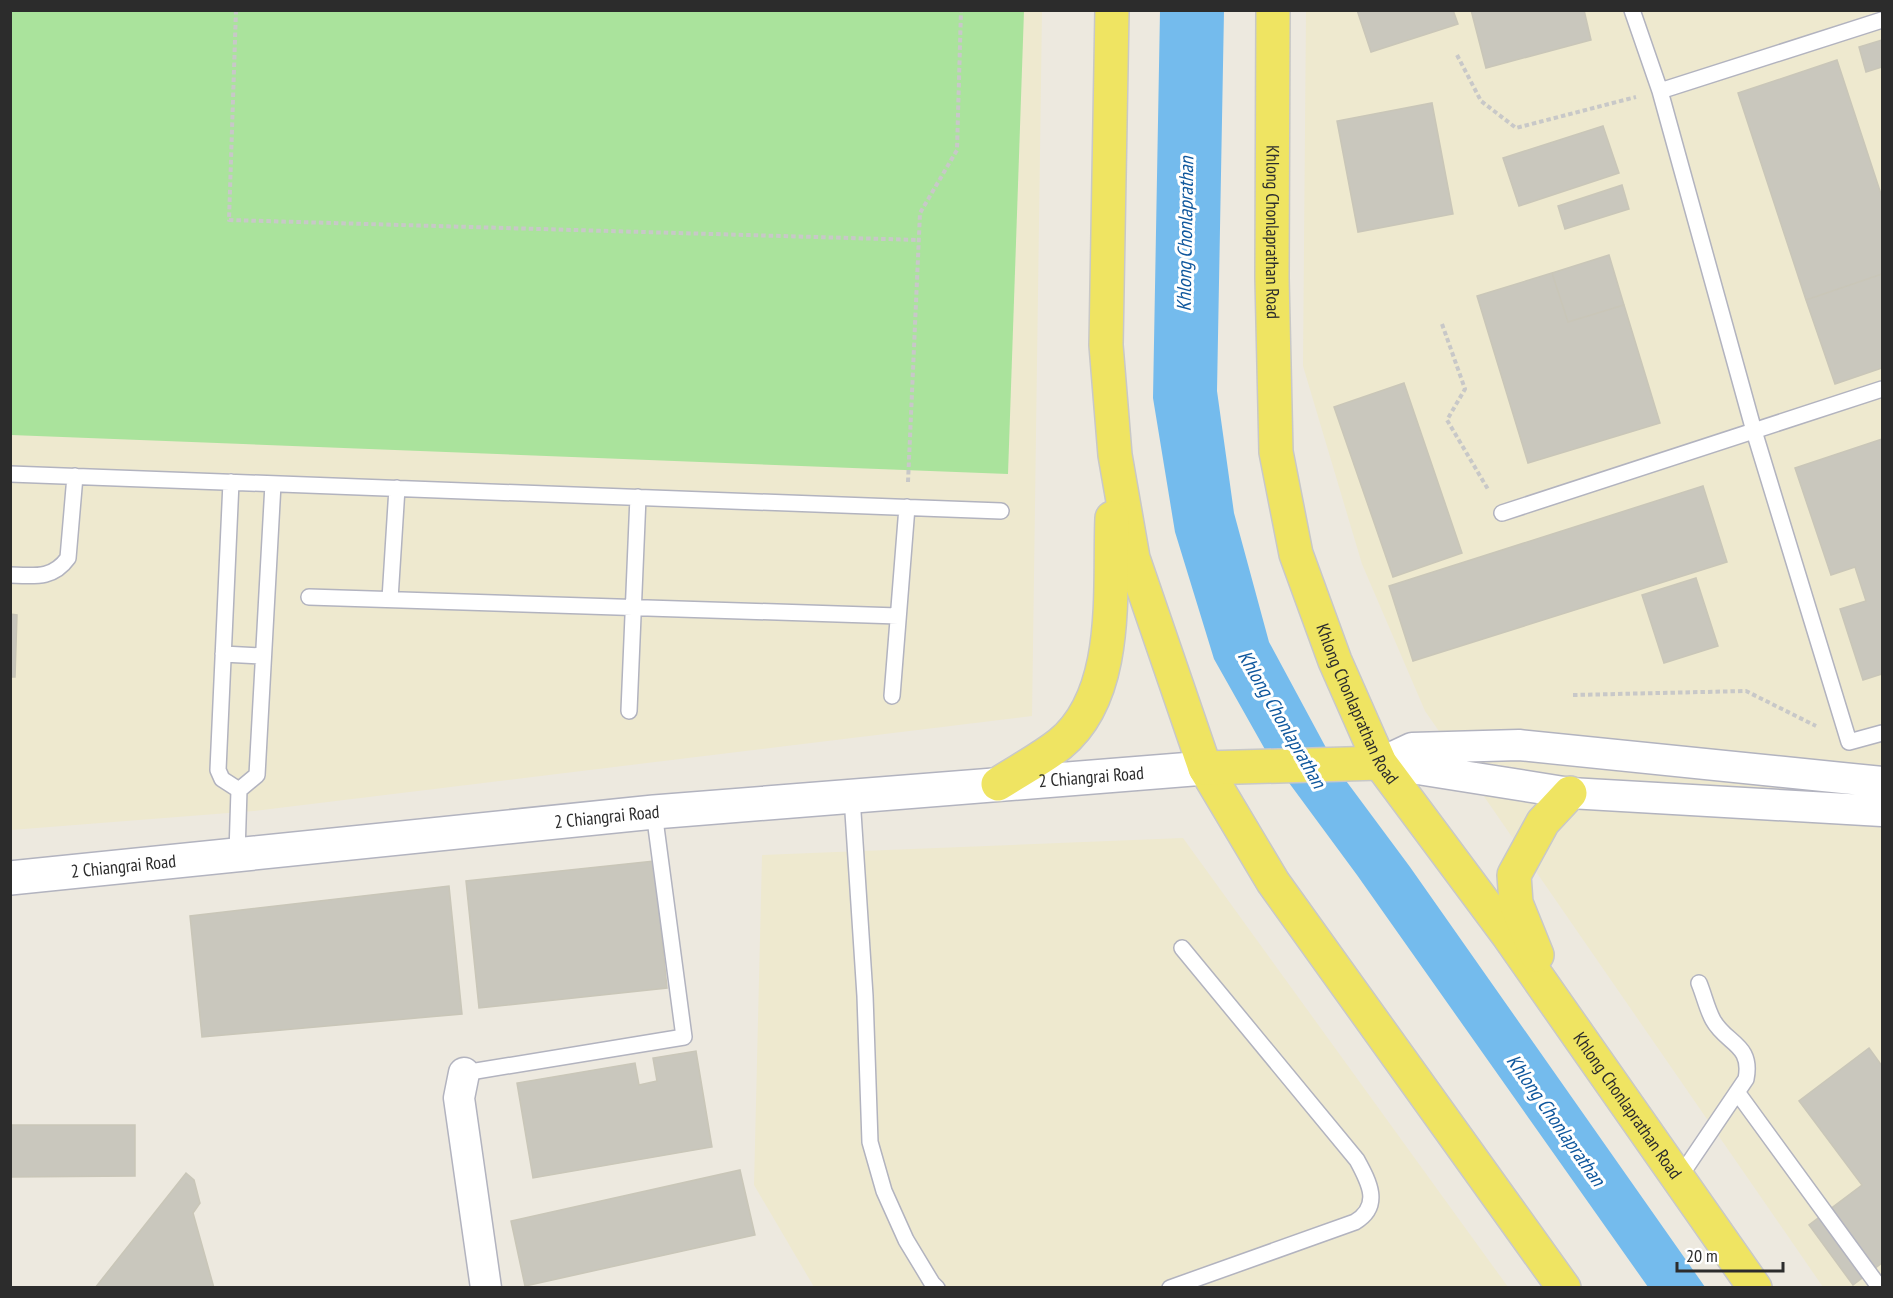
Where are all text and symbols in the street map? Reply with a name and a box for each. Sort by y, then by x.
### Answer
street label: Khlong Chonlaprathan Road [1261,145,1285,319]
water label: Khlong Chonlaprathan [1171,155,1199,312]
street label: Khlong Chonlaprathan Road [1311,620,1404,789]
water label: Khlong Chonlaprathan [1232,645,1333,794]
street label: 2 Chiangrai Road [1038,761,1145,792]
street label: 2 Chiangrai Road [553,800,660,833]
street label: 2 Chiangrai Road [70,849,177,883]
street label: Khlong Chonlaprathan Road [1568,1027,1687,1183]
water label: Khlong Chonlaprathan [1501,1049,1612,1192]
scale bar [1677,1235,1784,1273]
text: 20 m [1686,1244,1718,1267]

